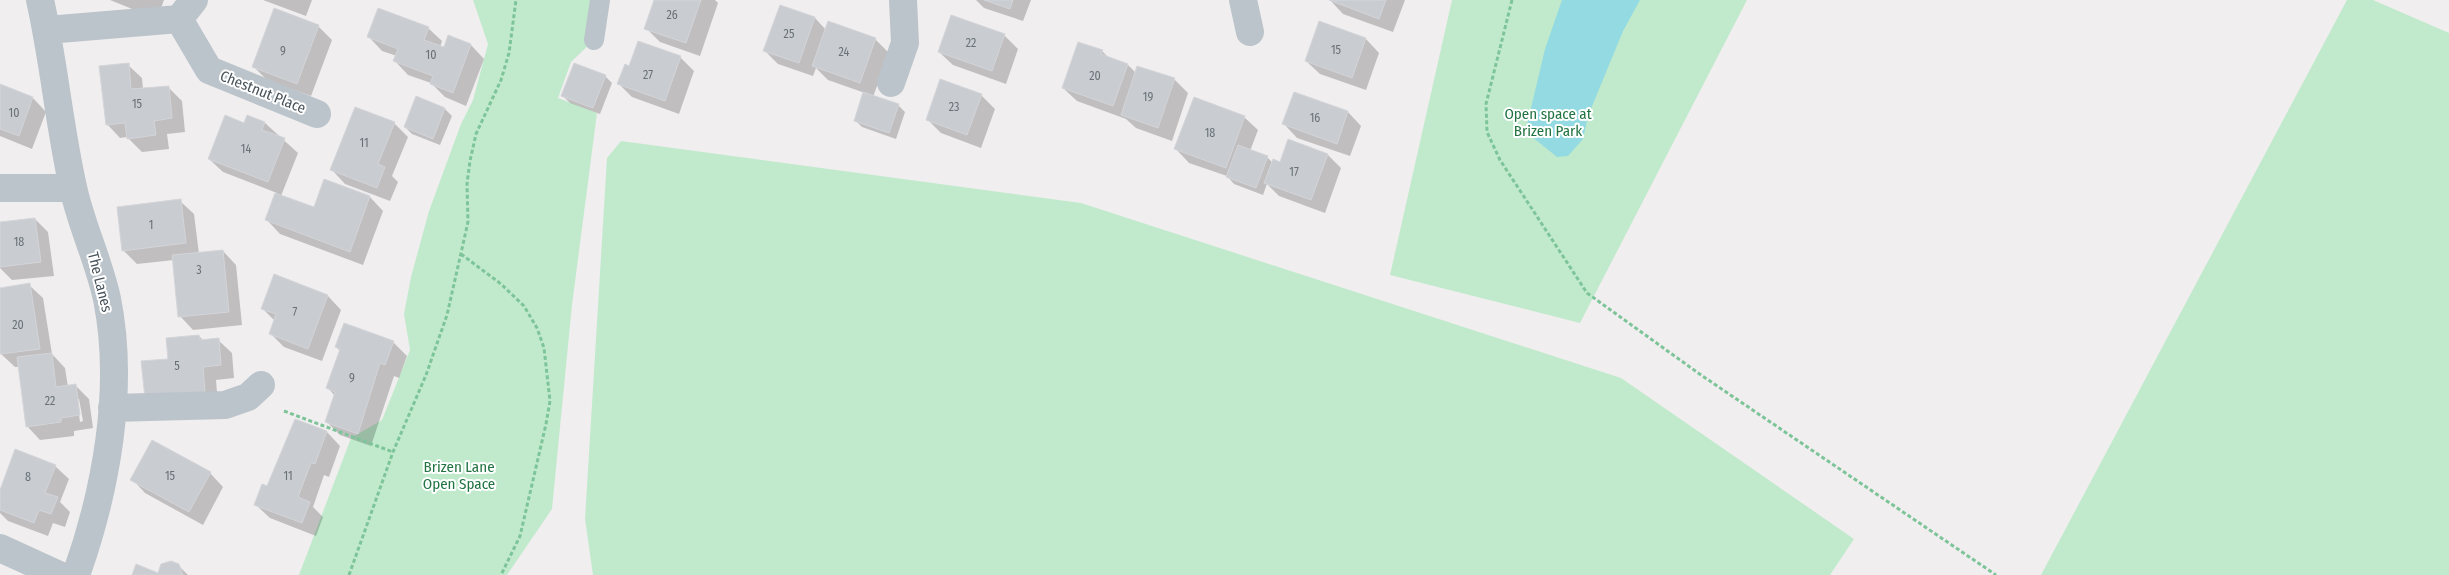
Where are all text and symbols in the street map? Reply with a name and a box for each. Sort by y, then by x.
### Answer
house number: 26 [666,8,678,22]
house number: 25 [784,27,795,41]
house number: 22 [966,36,976,50]
house number: 15 [1331,43,1342,57]
house number: 9 [280,44,286,58]
house number: 24 [839,45,850,59]
house number: 10 [426,48,436,62]
street label: Chestnut Place [218,67,308,117]
house number: 27 [643,68,653,82]
house number: 20 [1089,69,1101,83]
house number: 19 [1143,90,1153,104]
house number: 15 [132,97,143,111]
house number: 23 [949,100,959,114]
park label: Open space at Brizen Park [1504,105,1592,140]
house number: 10 [9,106,19,120]
house number: 16 [1310,111,1320,125]
house number: 18 [1205,126,1215,140]
house number: 11 [359,136,369,150]
house number: 14 [241,142,251,156]
house number: 17 [1289,165,1299,179]
house number: 1 [149,218,153,232]
house number: 18 [14,235,24,249]
street label: The Lanes [84,250,116,314]
house number: 3 [196,263,202,277]
house number: 7 [293,305,298,319]
house number: 20 [12,318,24,332]
house number: 5 [174,359,180,373]
house number: 9 [349,371,355,385]
house number: 22 [45,394,55,408]
park label: Brizen Lane Open Space [423,458,495,493]
house number: 15 [165,469,176,483]
house number: 11 [283,469,293,483]
house number: 8 [25,470,31,484]

